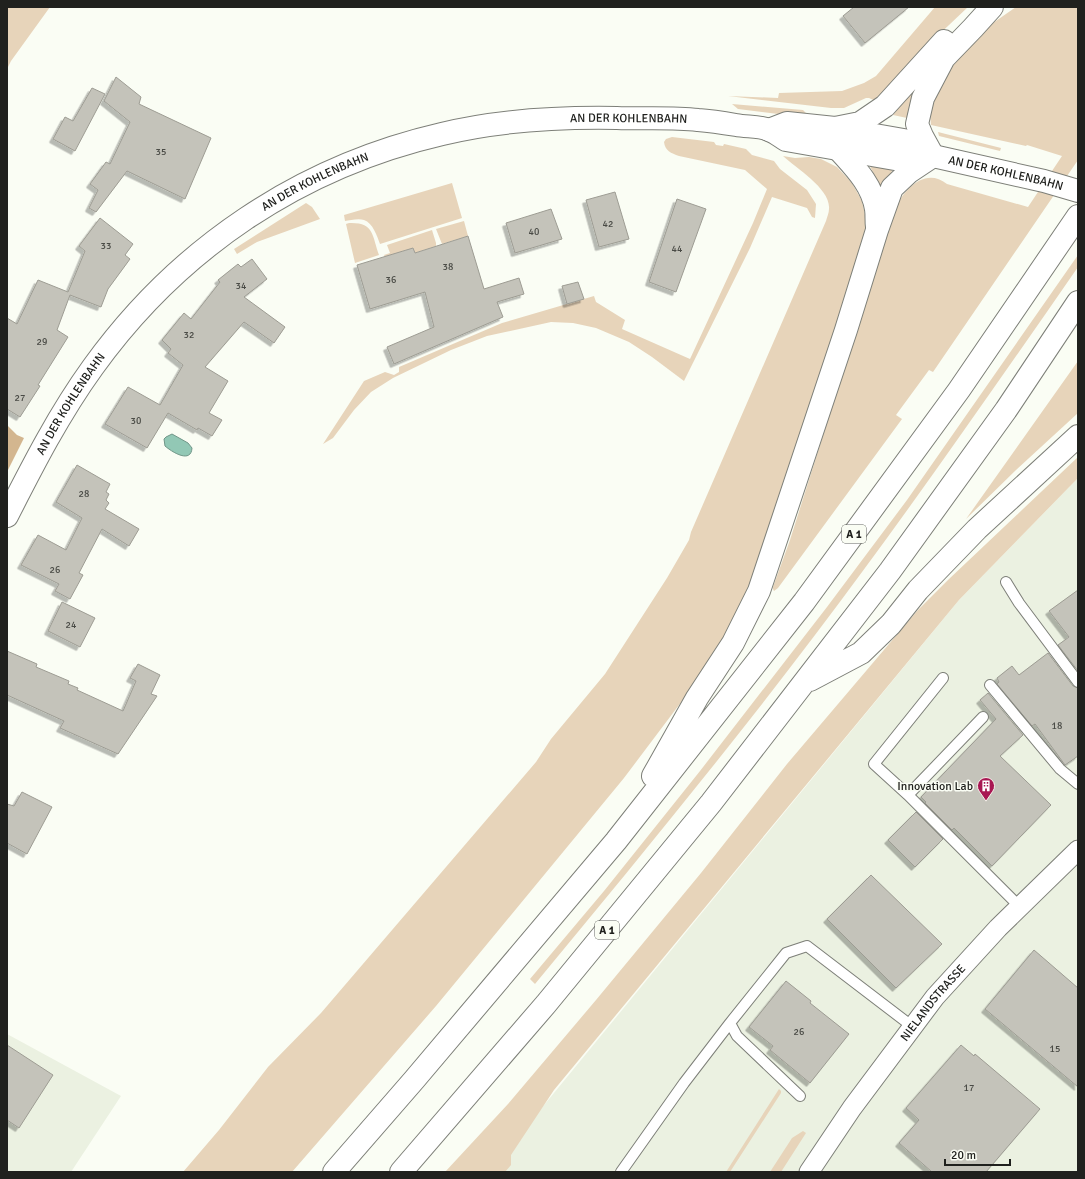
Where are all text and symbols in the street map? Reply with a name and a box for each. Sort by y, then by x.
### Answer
street label: AN DER KOHLENBAHN [570,111,688,127]
house number: 35 [156,146,166,158]
street label: AN DER KOHLENBAHN [259,150,371,215]
street label: AN DER KOHLENBAHN [947,153,1065,194]
house number: 42 [603,218,613,230]
house number: 40 [529,226,539,238]
house number: 33 [101,240,111,252]
house number: 44 [672,243,683,255]
house number: 38 [443,261,453,273]
house number: 36 [386,274,396,286]
house number: 34 [236,280,247,292]
house number: 32 [184,329,194,341]
house number: 29 [37,336,47,348]
street label: AN DER KOHLENBAHN [33,350,109,458]
house number: 27 [15,392,25,404]
house number: 30 [131,415,141,427]
house number: 28 [79,488,89,500]
road number: A 1 [842,525,866,543]
house number: 26 [50,564,60,576]
house number: 24 [66,619,77,631]
house number: 18 [1052,720,1062,732]
building icon: Innovation Lab [976,776,996,801]
place label: Innovation Lab [897,779,973,794]
road number: A 1 [595,921,619,939]
street label: NIELANDSTRASSE [898,961,969,1044]
house number: 26 [794,1026,804,1038]
house number: 15 [1050,1043,1060,1055]
house number: 17 [964,1082,974,1094]
scale bar [945,1141,1010,1167]
text: 20 m [951,1148,976,1163]

